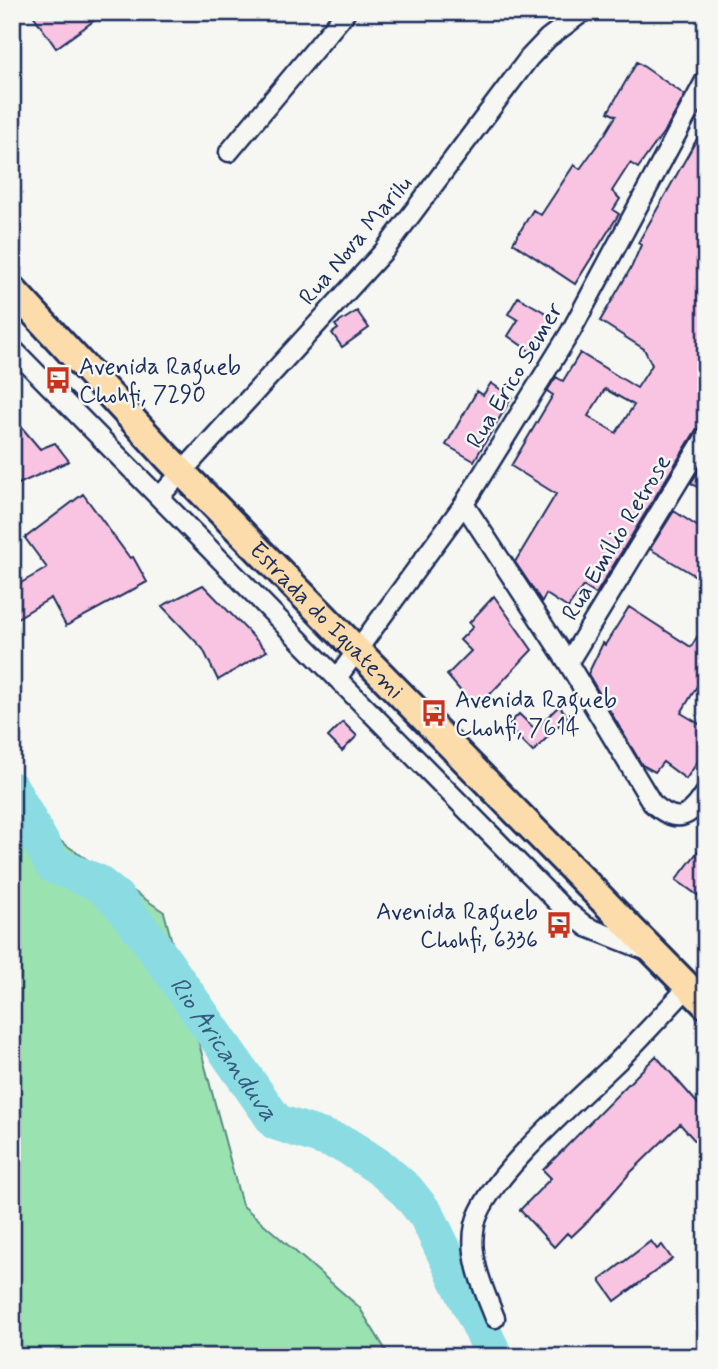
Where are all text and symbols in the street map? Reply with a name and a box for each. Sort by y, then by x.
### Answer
street label: Rua Nova Marilu [293,169,420,312]
street label: Rua Erico Semer [460,297,571,454]
place label: Avenida Ragueb Chohfi, 7290 [79,352,241,411]
bus stop icon: Avenida Ragueb Chohfi, 7290 [43,365,73,395]
street label: Rua Emílio Retrose [555,449,679,627]
street label: Estrada do Iguatemi [242,536,410,706]
place label: Avenida Ragueb Chohfi, 7614 [455,685,617,744]
bus stop icon: Avenida Ragueb Chohfi, 7614 [419,698,449,728]
place label: Avenida Ragueb Chohfi, 6336 [376,897,538,956]
bus stop icon: Avenida Ragueb Chohfi, 6336 [544,910,574,940]
water label: Rio Aricanduva [161,971,285,1129]

